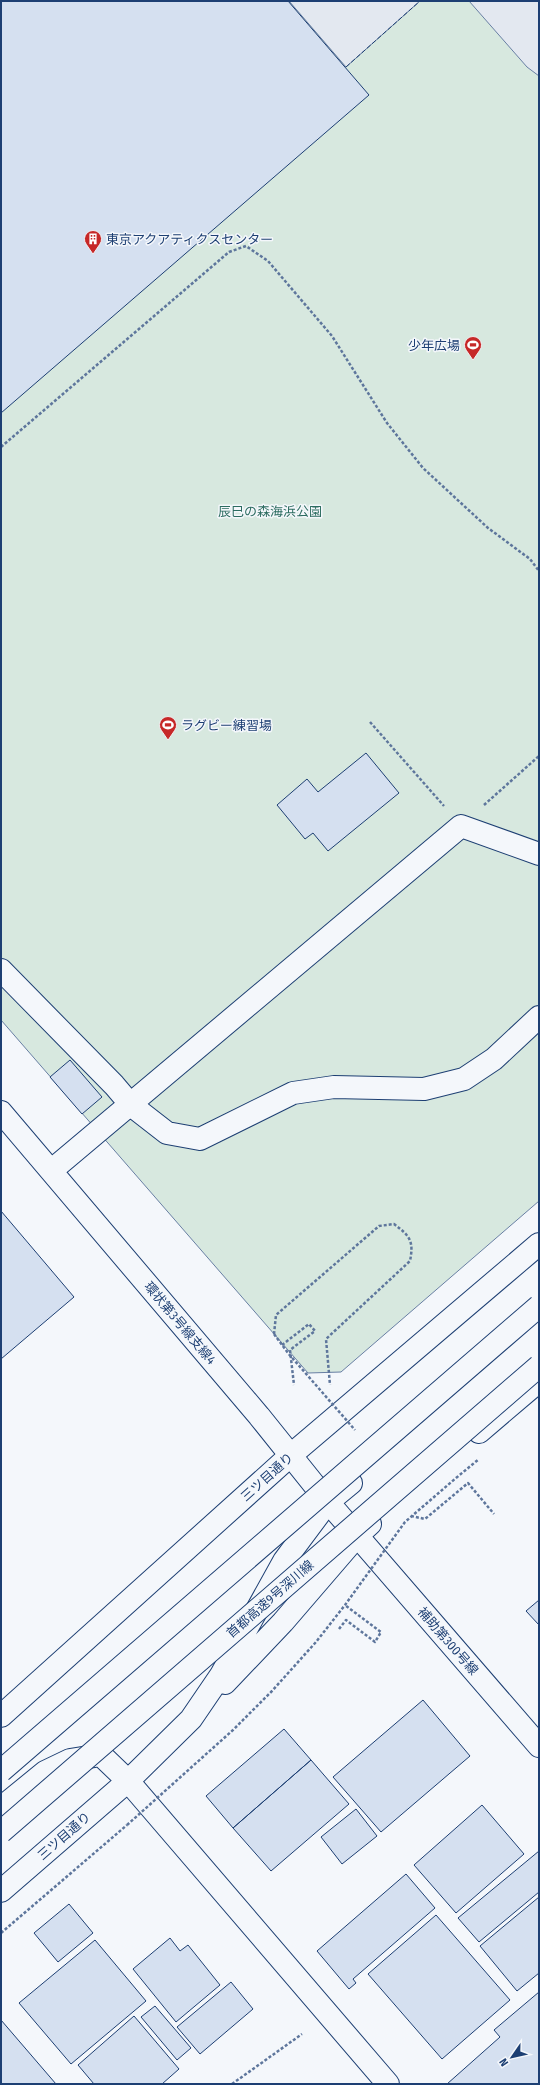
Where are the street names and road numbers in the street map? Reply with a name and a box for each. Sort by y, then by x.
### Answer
street label: 環状第3号線支線4 [141,1279,219,1367]
street label: 三ツ目通り [238,1450,296,1504]
street label: 首都高速9号深川線 [223,1557,317,1641]
street label: 補助第300号線 [415,1604,481,1678]
street label: 三ツ目通り [35,1809,93,1863]

